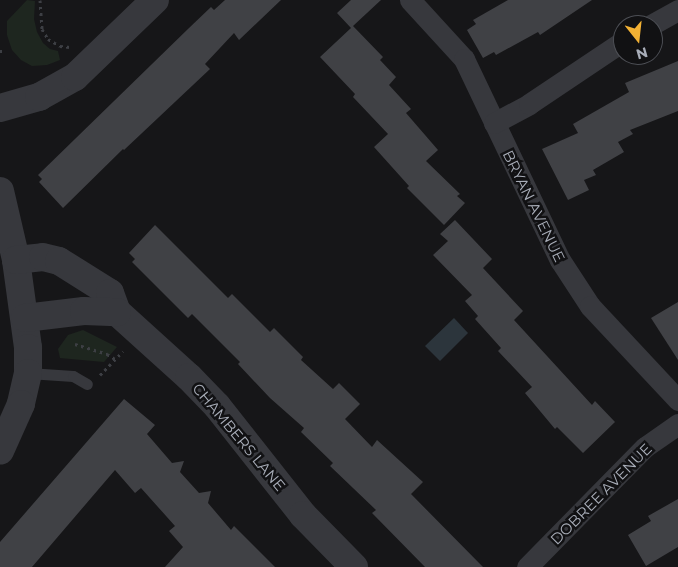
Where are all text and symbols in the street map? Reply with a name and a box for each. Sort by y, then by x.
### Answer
north arrow [613,15,663,65]
text: N [634,43,650,64]
street label: BRYAN AVENUE [499,147,569,265]
street label: CHAMBERS LANE [189,379,289,495]
street label: DOBREE AVENUE [547,440,655,548]

